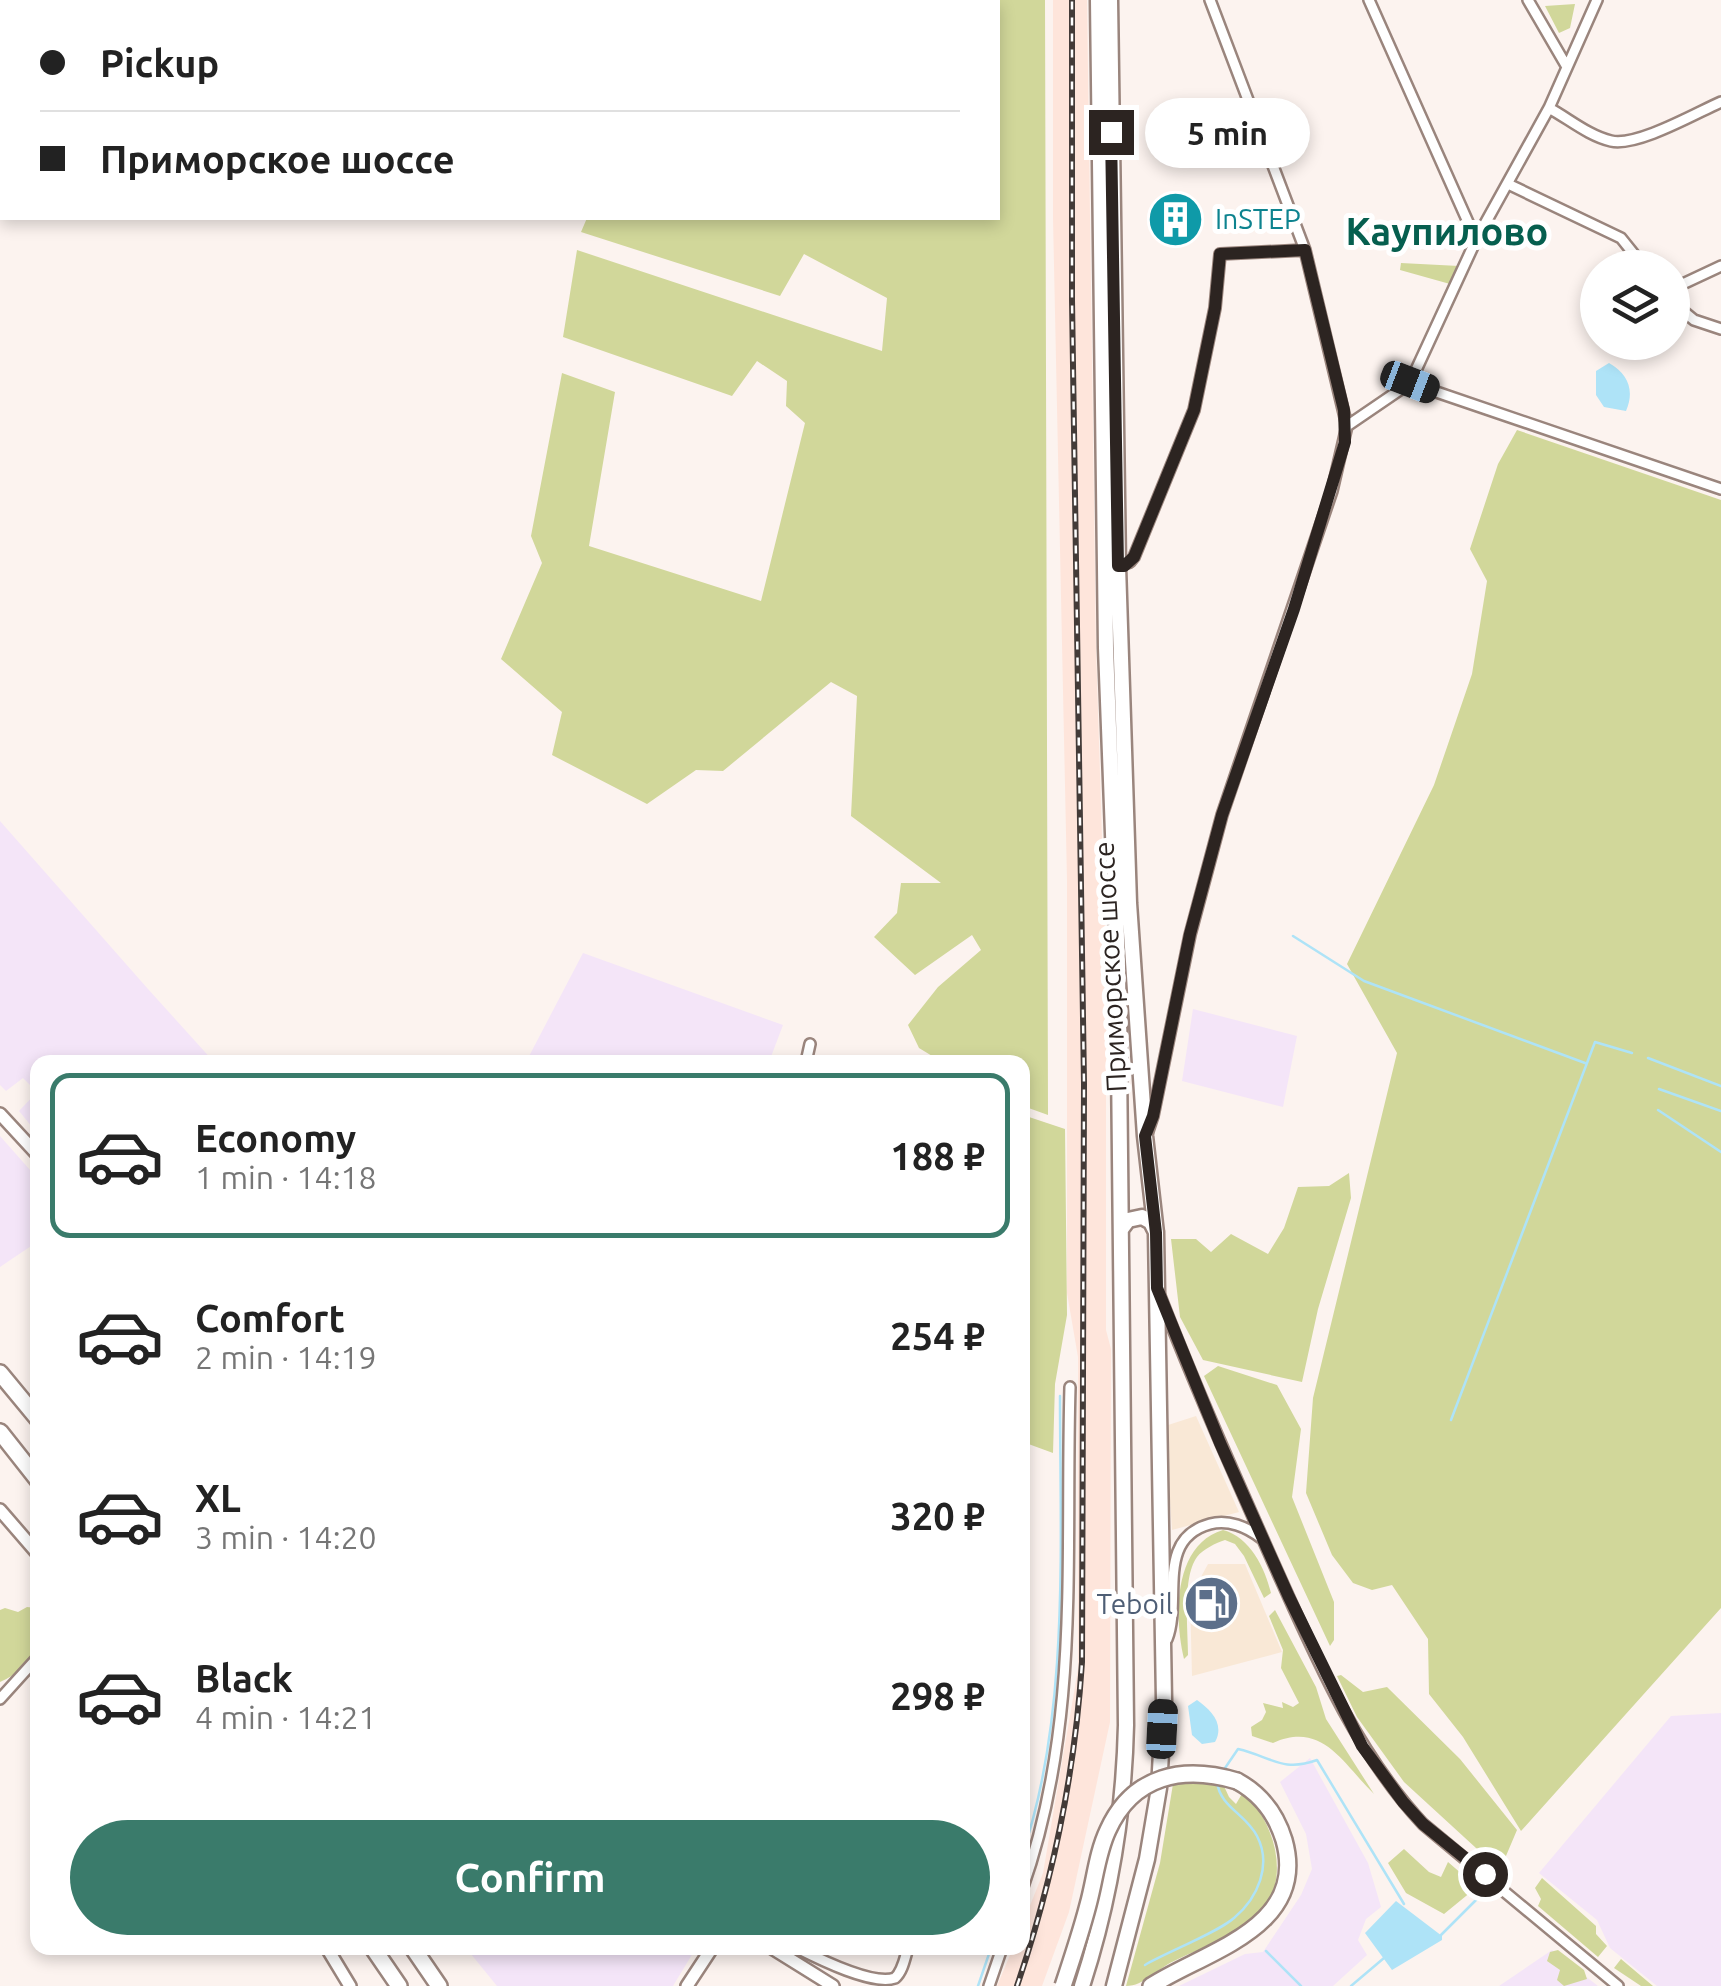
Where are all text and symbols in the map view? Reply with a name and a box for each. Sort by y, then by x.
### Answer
text: Pickup [100,42,219,84]
callout: 5 min [1146,97,1311,167]
route end [1089,110,1134,155]
text: 5 min [1187,115,1268,151]
text: Приморское шоссе [100,138,455,180]
building icon: InSTEP [1146,189,1206,249]
place label: InSTEP [1215,203,1301,234]
district label: Каупилово [1346,210,1548,252]
map controls [1580,250,1690,360]
button: layers [1580,250,1690,360]
car [1377,357,1443,407]
street label: Приморское шоссе [1087,841,1132,1093]
icon: car [75,1111,165,1201]
text: Economy [195,1117,356,1159]
text: 188 ₽ [890,1135,985,1177]
text: 1 min · 14:18 [195,1159,377,1195]
icon: car [75,1291,165,1381]
text: Comfort [195,1297,345,1339]
text: 254 ₽ [890,1315,985,1357]
text: 2 min · 14:19 [195,1339,377,1375]
icon: car [75,1471,165,1561]
text: XL [195,1477,241,1519]
text: 320 ₽ [890,1495,985,1537]
text: 3 min · 14:20 [195,1519,377,1555]
fuel station icon: Teboil [1182,1574,1242,1634]
place label: Teboil [1096,1588,1173,1619]
icon: car [75,1651,165,1741]
text: Black [195,1657,293,1699]
text: 298 ₽ [890,1675,985,1717]
car [1145,1698,1179,1760]
text: 4 min · 14:21 [195,1699,377,1735]
button: Confirm [70,1820,990,1935]
route start [1463,1852,1508,1897]

